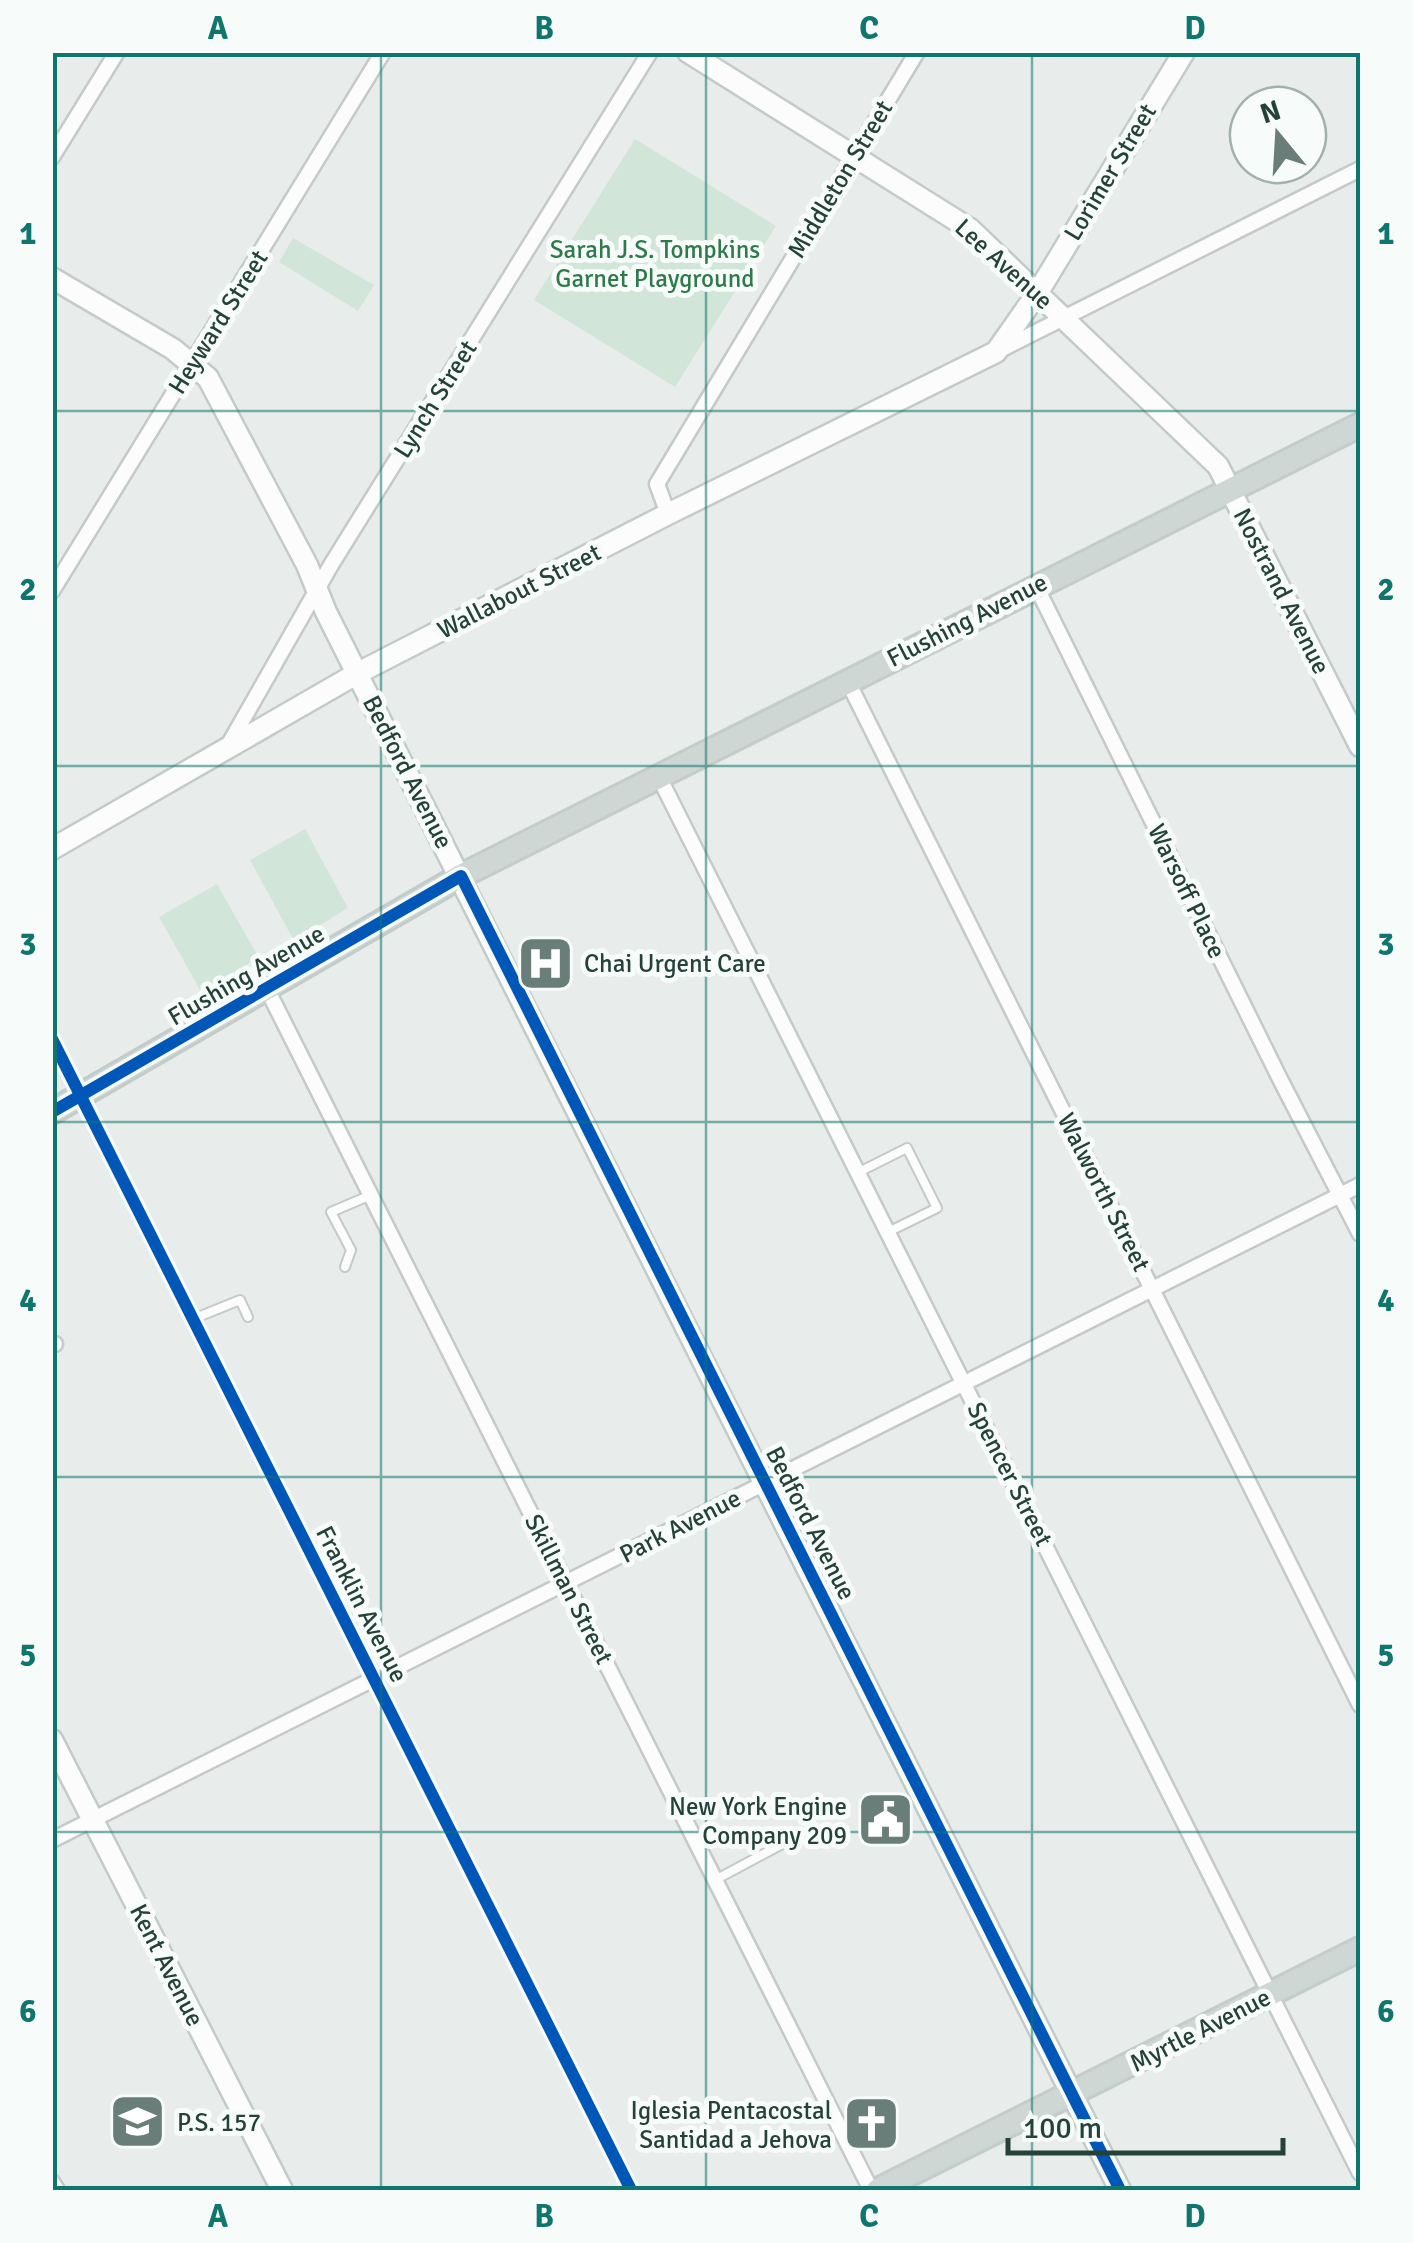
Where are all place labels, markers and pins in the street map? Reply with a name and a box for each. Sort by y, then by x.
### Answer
hospital icon: Chai Urgent Care [515,933,575,993]
place label: Chai Urgent Care [584,948,766,979]
public building icon: New York Engine Company 209 [856,1790,916,1850]
place label: New York Engine Company 209 [669,1791,847,1851]
school or university icon: P.S. 157 [108,2092,168,2152]
church icon: Iglesia Pentacostal Santidad a Jehova [841,2094,901,2154]
place label: Iglesia Pentacostal Santidad a Jehova [631,2095,832,2155]
place label: P.S. 157 [177,2107,261,2138]

